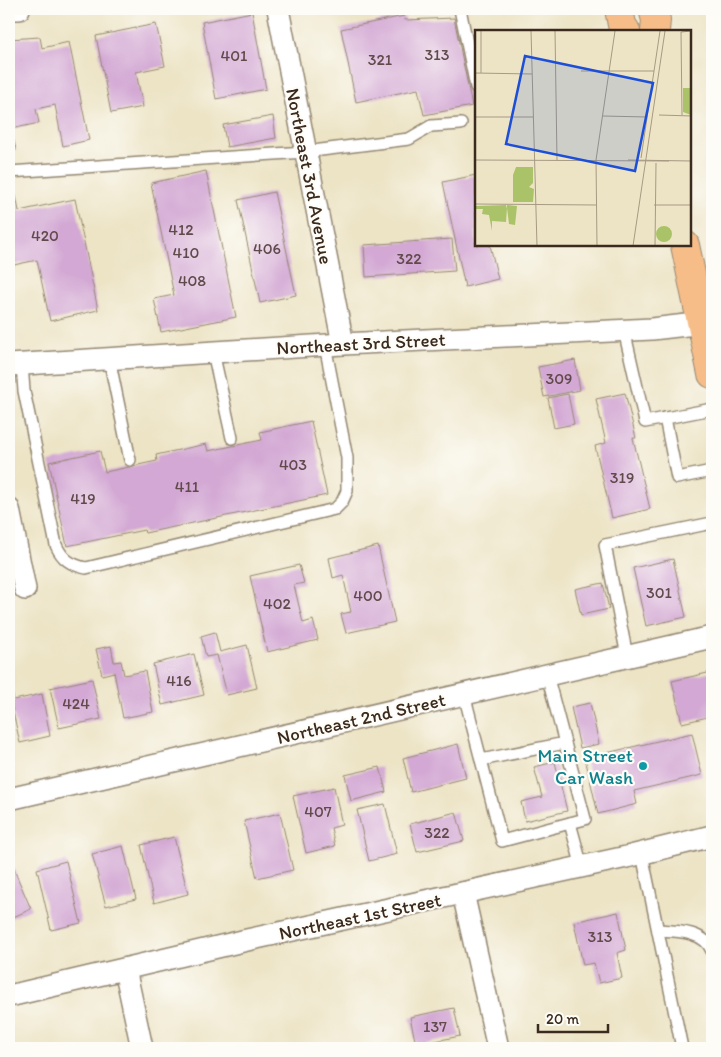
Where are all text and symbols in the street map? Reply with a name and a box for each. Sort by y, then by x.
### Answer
inset map [475,30,691,246]
house number: 313 [425,45,450,64]
house number: 401 [221,46,248,65]
house number: 321 [368,50,393,69]
street label: Northeast 3rd Avenue [281,86,338,266]
house number: 412 [168,220,194,239]
house number: 420 [31,226,59,245]
house number: 406 [253,239,281,258]
house number: 410 [173,243,199,262]
house number: 322 [396,249,422,268]
house number: 408 [178,271,206,290]
street label: Northeast 3rd Street [276,328,446,359]
house number: 309 [546,369,572,388]
house number: 403 [279,455,307,474]
house number: 319 [610,468,634,487]
house number: 411 [175,477,200,496]
house number: 419 [70,489,96,508]
house number: 301 [646,583,673,602]
house number: 400 [353,586,383,605]
house number: 402 [263,594,292,613]
house number: 416 [166,671,192,690]
street label: Northeast 2nd Street [275,688,448,749]
house number: 424 [62,694,90,713]
place label: Main Street Car Wash [538,744,633,789]
marker: Main Street Car Wash [637,760,649,772]
house number: 407 [304,802,332,821]
house number: 322 [424,823,450,842]
street label: Northeast 1st Street [277,888,443,945]
house number: 313 [588,927,613,946]
scale bar [538,1002,608,1034]
text: 20 m [546,1010,580,1028]
house number: 137 [423,1017,447,1036]

